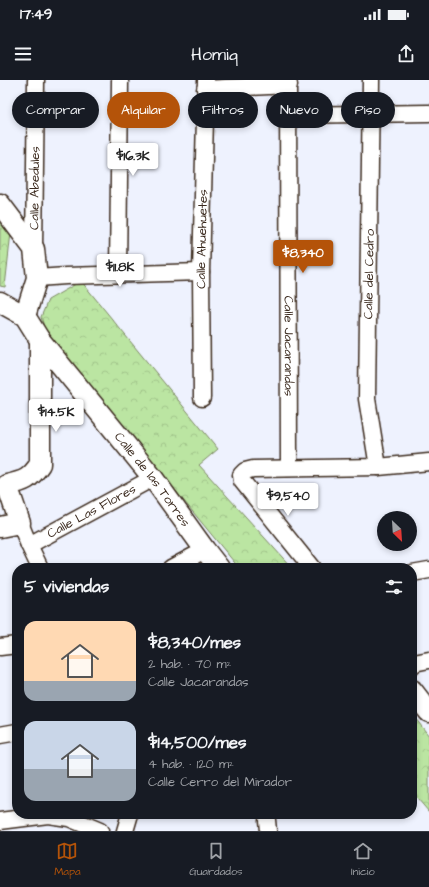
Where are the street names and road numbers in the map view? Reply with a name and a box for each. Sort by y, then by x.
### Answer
street label: Calle Abedules [25,146,44,230]
street label: Calle Ahuehuetes [192,189,212,289]
street label: Calle del Cedro [359,228,379,319]
street label: Calle Jacarandas [280,296,298,397]
street label: Calle de las Torres [110,428,195,531]
street label: Calle Las Flores [44,480,140,543]

